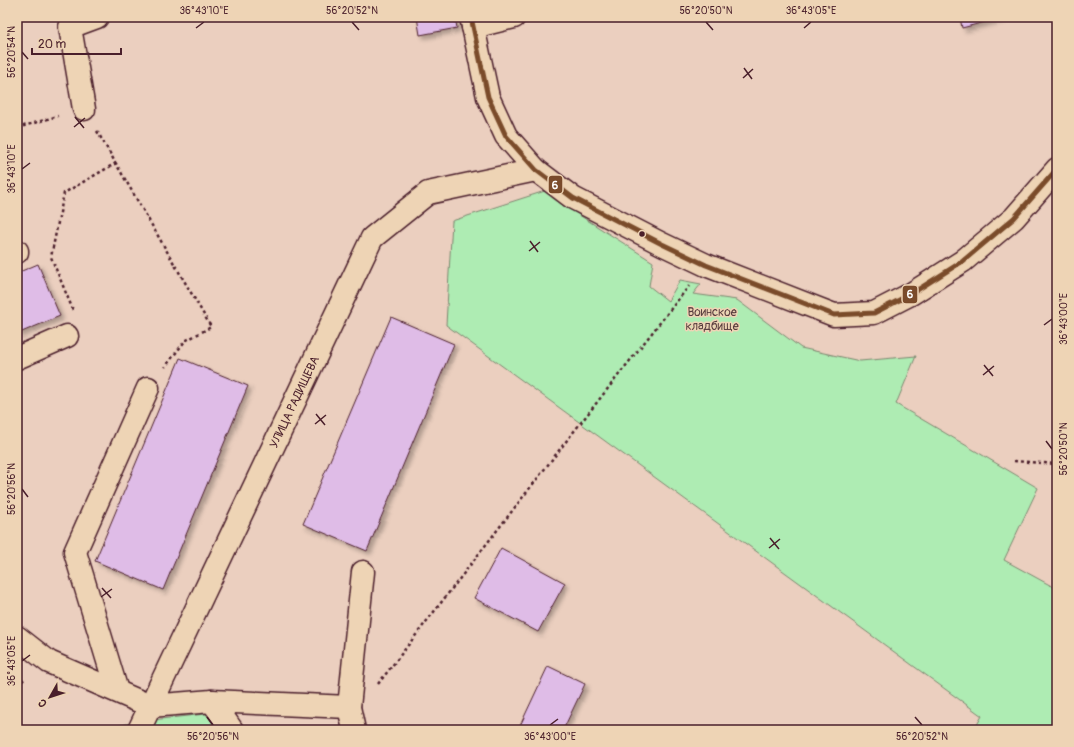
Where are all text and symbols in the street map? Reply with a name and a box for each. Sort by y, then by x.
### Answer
text: 36°43'10"E [179,5,229,17]
text: 56°20'52"N [326,5,378,17]
text: 56°20'50"N [679,5,733,17]
text: 36°43'05"E [786,5,836,17]
text: 56°20'54"N [6,26,18,78]
scale bar [32,30,121,56]
text: 20 m [38,37,67,52]
text: 36°43'10"E [6,144,18,194]
line badge: 6 [548,175,563,194]
text: 6 [552,179,559,192]
unlabelled marker [637,229,647,239]
line badge: 6 [902,285,918,304]
text: 6 [907,288,914,301]
text: 36°43'00"E [1058,293,1070,345]
park label: Воинское кладбище [685,305,739,334]
street label: УЛИЦА РАДИЩЕВА [267,353,323,451]
text: 56°20'50"N [1058,422,1070,476]
text: 56°20'56"N [6,463,18,515]
text: 36°43'05"E [6,636,18,686]
north arrow [30,677,70,717]
text: С [35,696,50,710]
text: 56°20'56"N [187,731,239,743]
text: 36°43'00"E [524,731,576,743]
text: 56°20'52"N [896,731,948,743]

